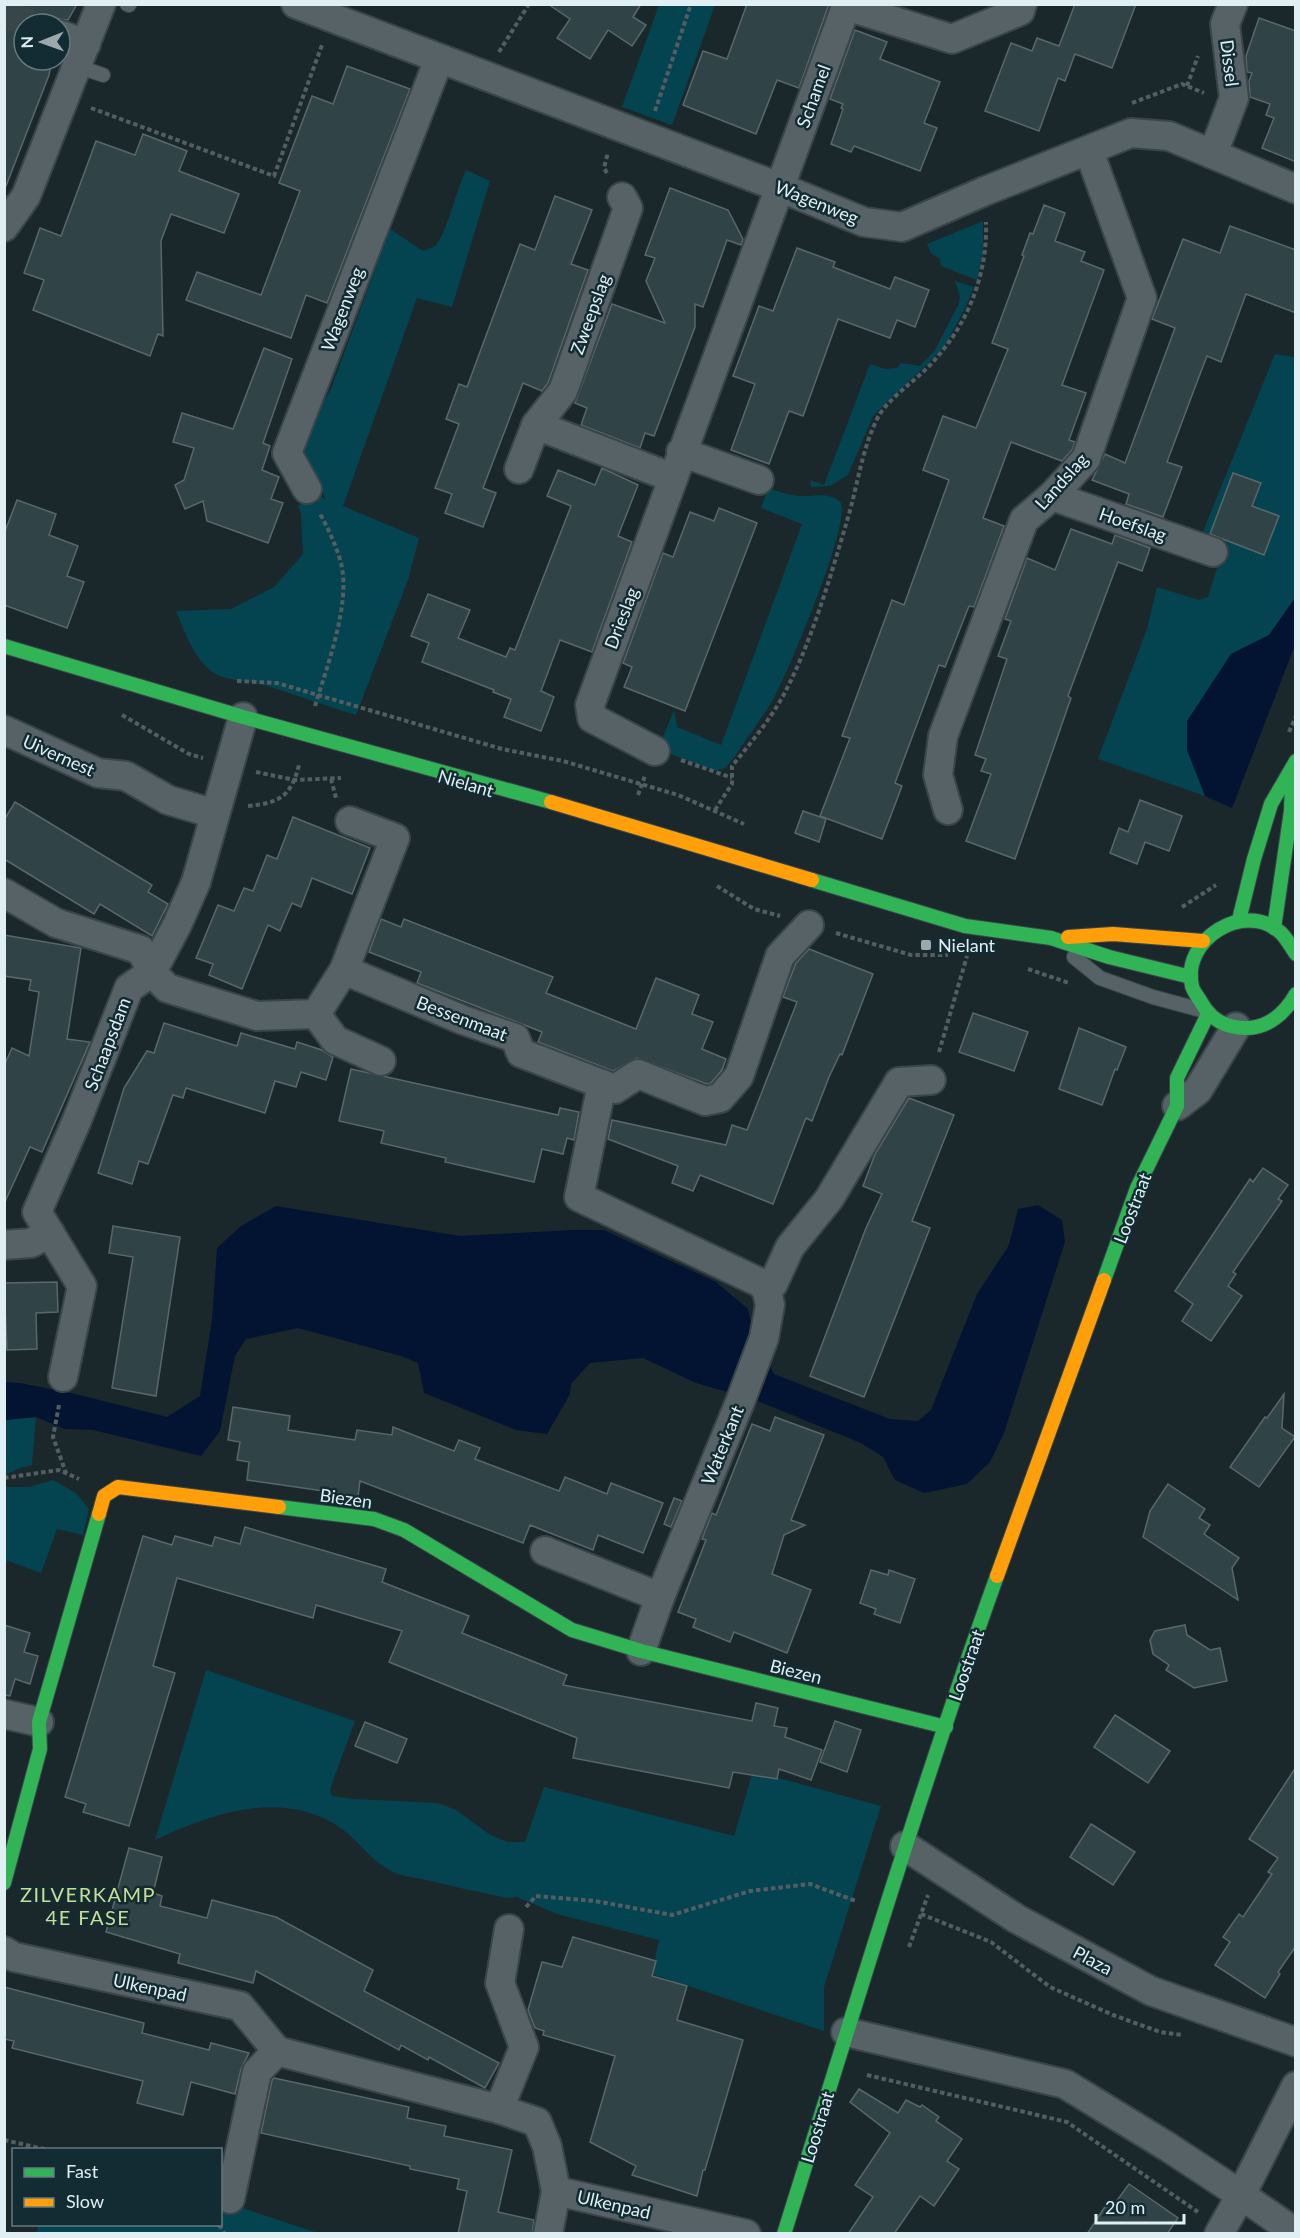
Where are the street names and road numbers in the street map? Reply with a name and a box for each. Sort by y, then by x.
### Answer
street label: Dissel [1216,38,1244,88]
street label: Schamel [791,61,835,131]
street label: Wagenweg [772,175,862,229]
street label: Wagenweg [316,264,368,354]
street label: Zweepslag [565,271,615,357]
street label: Landslag [1030,448,1092,514]
street label: Hoefslag [1096,502,1170,546]
street label: Drieslag [599,584,643,652]
street label: Uivernest [20,729,99,781]
street label: Nielant [436,765,497,802]
street label: Bessenmaat [414,991,511,1046]
street label: Schaapsdam [79,994,135,1094]
street label: Loostraat [1108,1169,1156,1246]
street label: Waterkant [696,1402,748,1488]
street label: Biezen [318,1483,374,1513]
street label: Loostraat [944,1626,989,1704]
street label: Biezen [768,1654,824,1688]
street label: Plaza [1070,1941,1116,1979]
street label: Ulkenpad [111,1968,189,2006]
street label: Loostraat [796,2088,838,2166]
street label: Ulkenpad [575,2185,653,2223]

